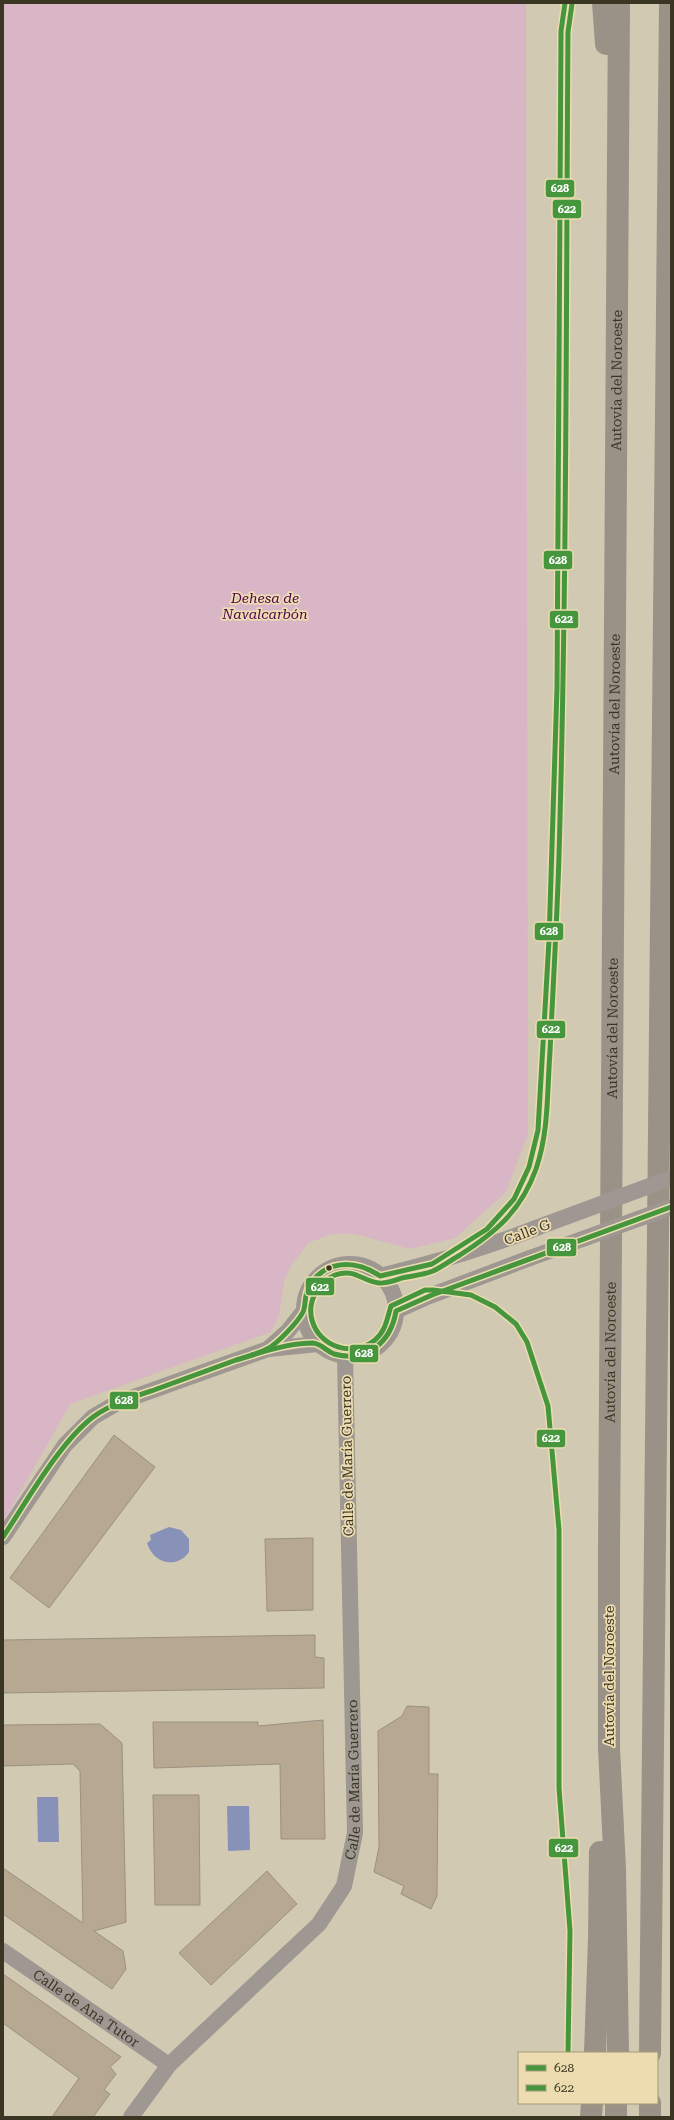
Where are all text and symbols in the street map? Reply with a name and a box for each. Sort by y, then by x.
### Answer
line badge: 628 [545,179,575,198]
text: 628 [551,182,569,195]
line badge: 622 [552,199,582,219]
text: 622 [558,203,576,216]
street label: Autovía del Noroeste [608,309,625,451]
line badge: 628 [543,550,573,570]
text: 628 [549,554,567,567]
park label: Dehesa de Navalcarbón [221,590,308,622]
line badge: 622 [549,610,579,629]
text: 622 [555,613,573,626]
street label: Autovía del Noroeste [606,633,623,775]
line badge: 628 [534,922,564,941]
text: 628 [540,925,558,938]
street label: Autovía del Noroeste [604,957,621,1099]
line badge: 622 [536,1020,566,1039]
text: 622 [542,1023,560,1036]
street label: Calle G [502,1216,553,1248]
line badge: 628 [546,1238,577,1257]
text: 628 [553,1241,571,1254]
unlabelled marker [324,1263,334,1273]
line badge: 622 [305,1277,335,1296]
text: 622 [311,1281,329,1294]
street label: Autovía del Noroeste [602,1281,619,1423]
line badge: 628 [349,1344,379,1363]
text: 628 [355,1347,373,1360]
street label: Calle de María Guerrero [338,1375,356,1537]
line badge: 628 [109,1391,139,1410]
text: 628 [115,1394,133,1407]
line badge: 622 [536,1429,566,1448]
text: 622 [542,1432,560,1445]
street label: Autovía del Noroeste [601,1605,617,1746]
street label: Calle de María Guerrero [342,1699,363,1861]
line badge: 622 [548,1838,579,1858]
text: 622 [555,1842,573,1855]
street label: Calle de Ana Tutor [30,1966,143,2050]
legend [518,2052,658,2104]
text: 628 [554,2061,574,2075]
text: 622 [554,2081,574,2095]

